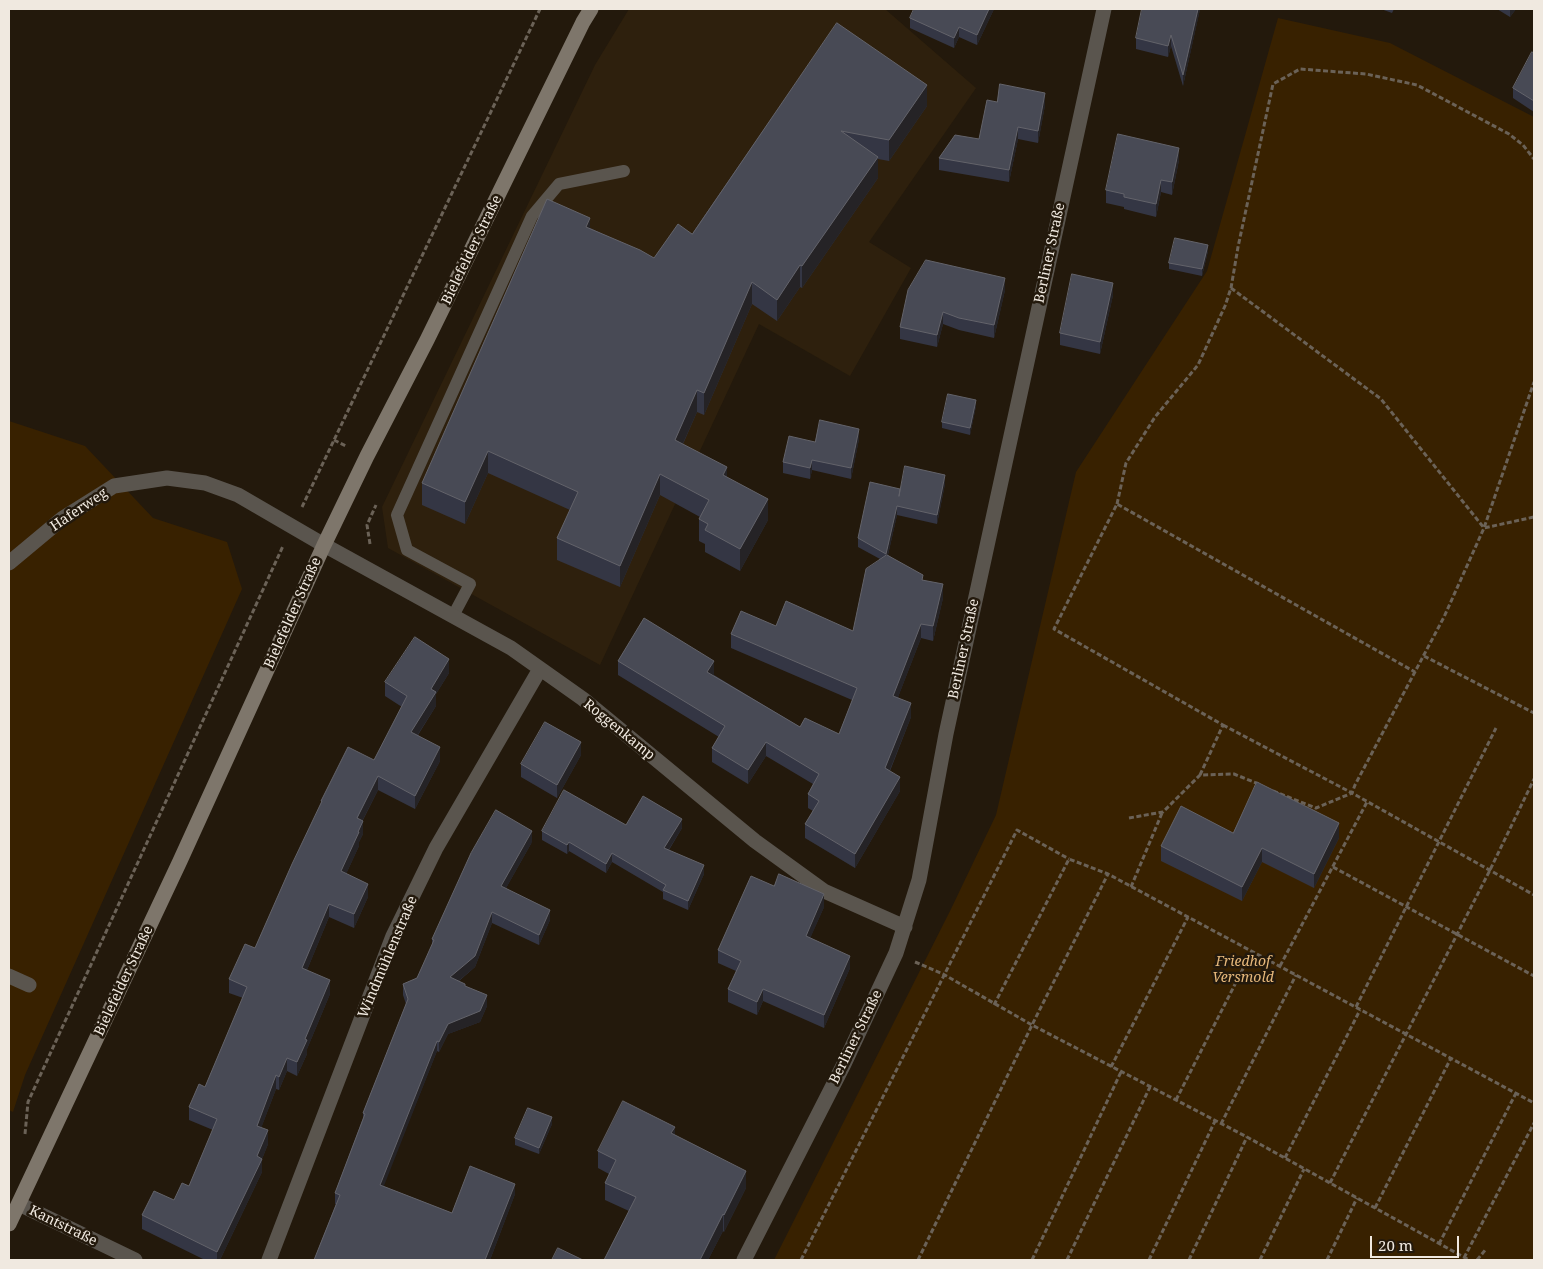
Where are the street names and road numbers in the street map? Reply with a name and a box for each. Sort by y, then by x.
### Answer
street label: Bielefelder Straße [438,193,506,307]
street label: Berliner Straße [1031,201,1069,305]
street label: Haferweg [47,485,111,535]
street label: Bielefelder Straße [261,555,325,671]
street label: Berliner Straße [945,597,983,701]
street label: Roggenkamp [580,696,658,764]
street label: Windmühlenstraße [355,894,421,1020]
street label: Bielefelder Straße [91,923,157,1039]
street label: Berliner Straße [826,987,886,1087]
street label: Kantstraße [26,1202,100,1250]

